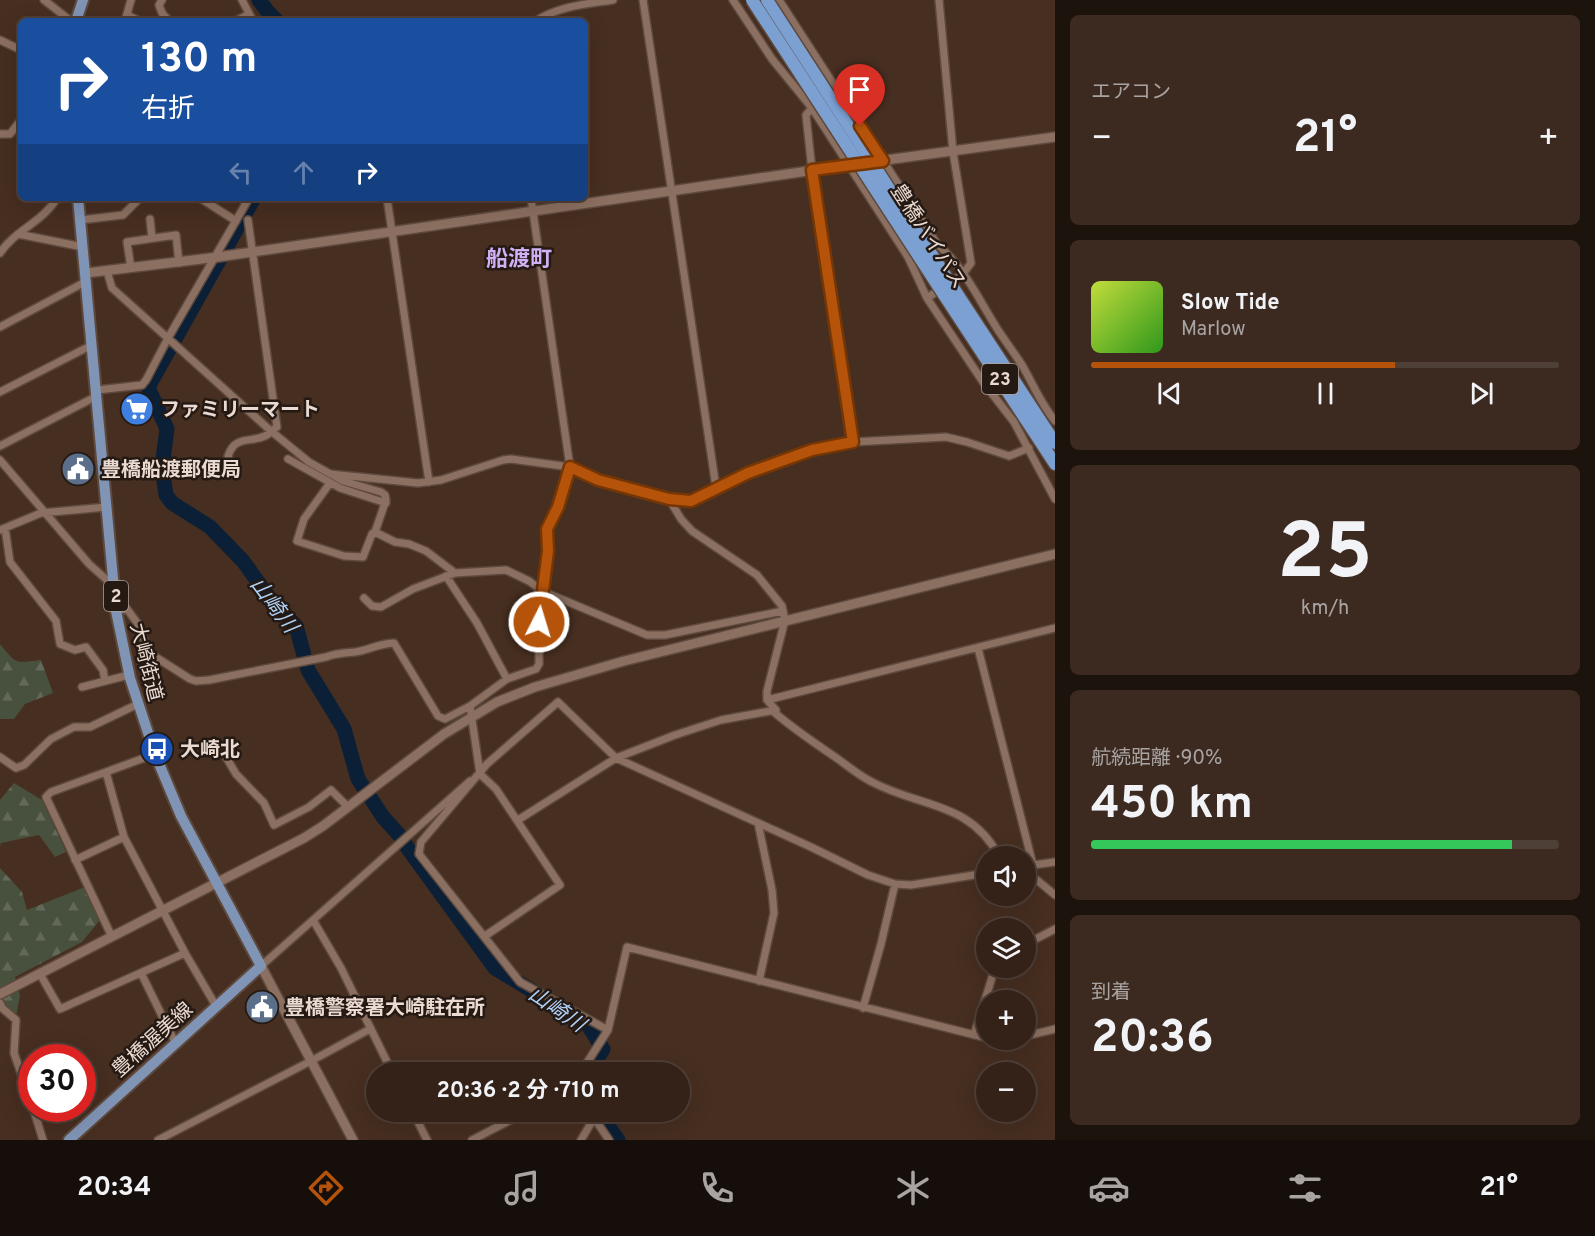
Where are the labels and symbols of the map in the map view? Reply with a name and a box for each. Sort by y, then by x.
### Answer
pin [834,64,885,126]
street label: 豊橋バイパス [884,180,971,294]
district label: 船渡町 [486,247,552,274]
road number: 23 [982,364,1018,394]
supermarket icon: ファミリーマート [119,391,155,427]
place label: ファミリーマート [160,398,320,424]
public building icon: 豊橋船渡郵便局 [60,451,96,487]
place label: 豊橋船渡郵便局 [101,458,241,484]
water label: 山崎川 [243,573,304,641]
road number: 2 [104,581,128,611]
position arrow [507,590,571,654]
street label: 大崎街道 [123,621,167,704]
bus stop icon: 大崎北 [139,731,175,767]
place label: 大崎北 [180,738,240,764]
water label: 山崎川 [522,981,591,1040]
public building icon: 豊橋警察署大崎駐在所 [244,989,280,1025]
place label: 豊橋警察署大崎駐在所 [285,996,485,1022]
street label: 豊橋渥美線 [107,997,199,1084]
speed limit sign: 30 [18,1044,96,1122]

